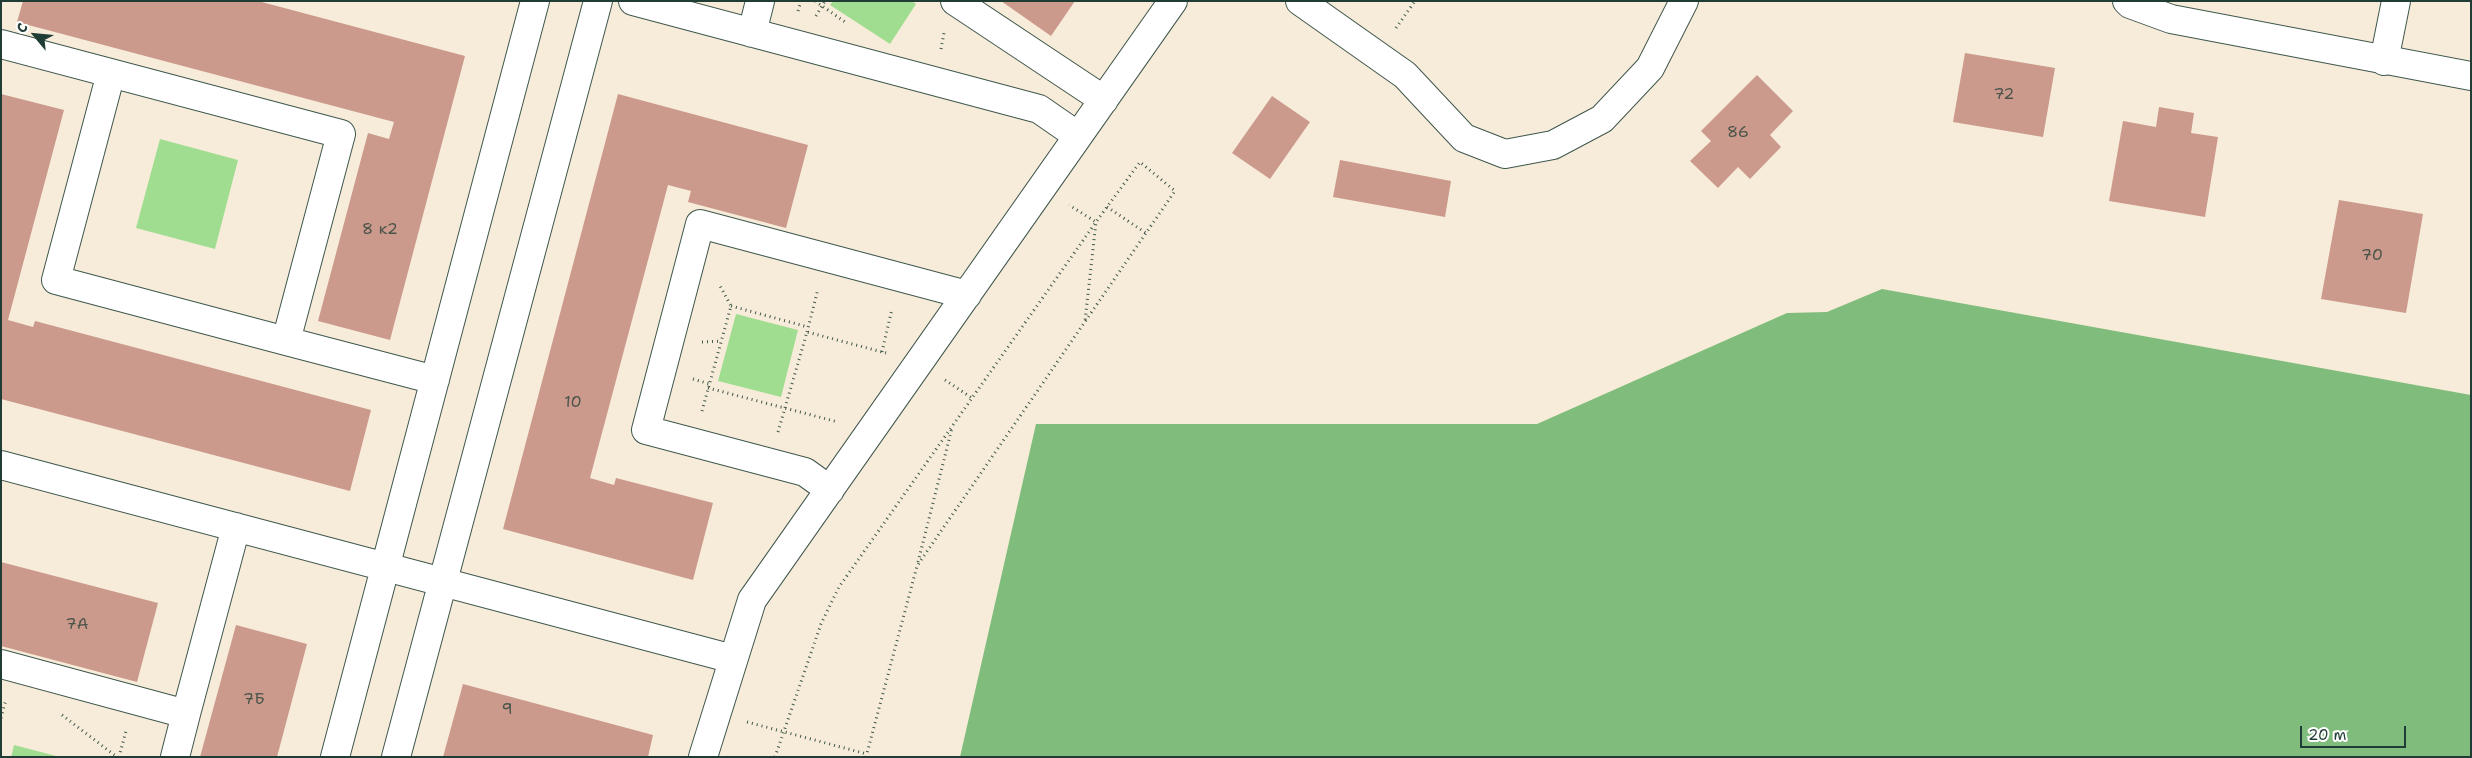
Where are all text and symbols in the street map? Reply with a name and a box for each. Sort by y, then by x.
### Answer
north arrow [10,10,60,60]
text: С [12,20,32,36]
house number: 72 [1993,85,2015,105]
house number: 86 [1727,123,1749,143]
house number: 8 к2 [362,220,398,240]
house number: 70 [2361,246,2383,266]
house number: 10 [564,393,582,413]
house number: 7А [66,615,88,635]
house number: 7Б [243,690,265,710]
house number: 9 [501,700,513,720]
scale bar [2302,716,2408,748]
text: 20 m [2308,725,2347,745]

